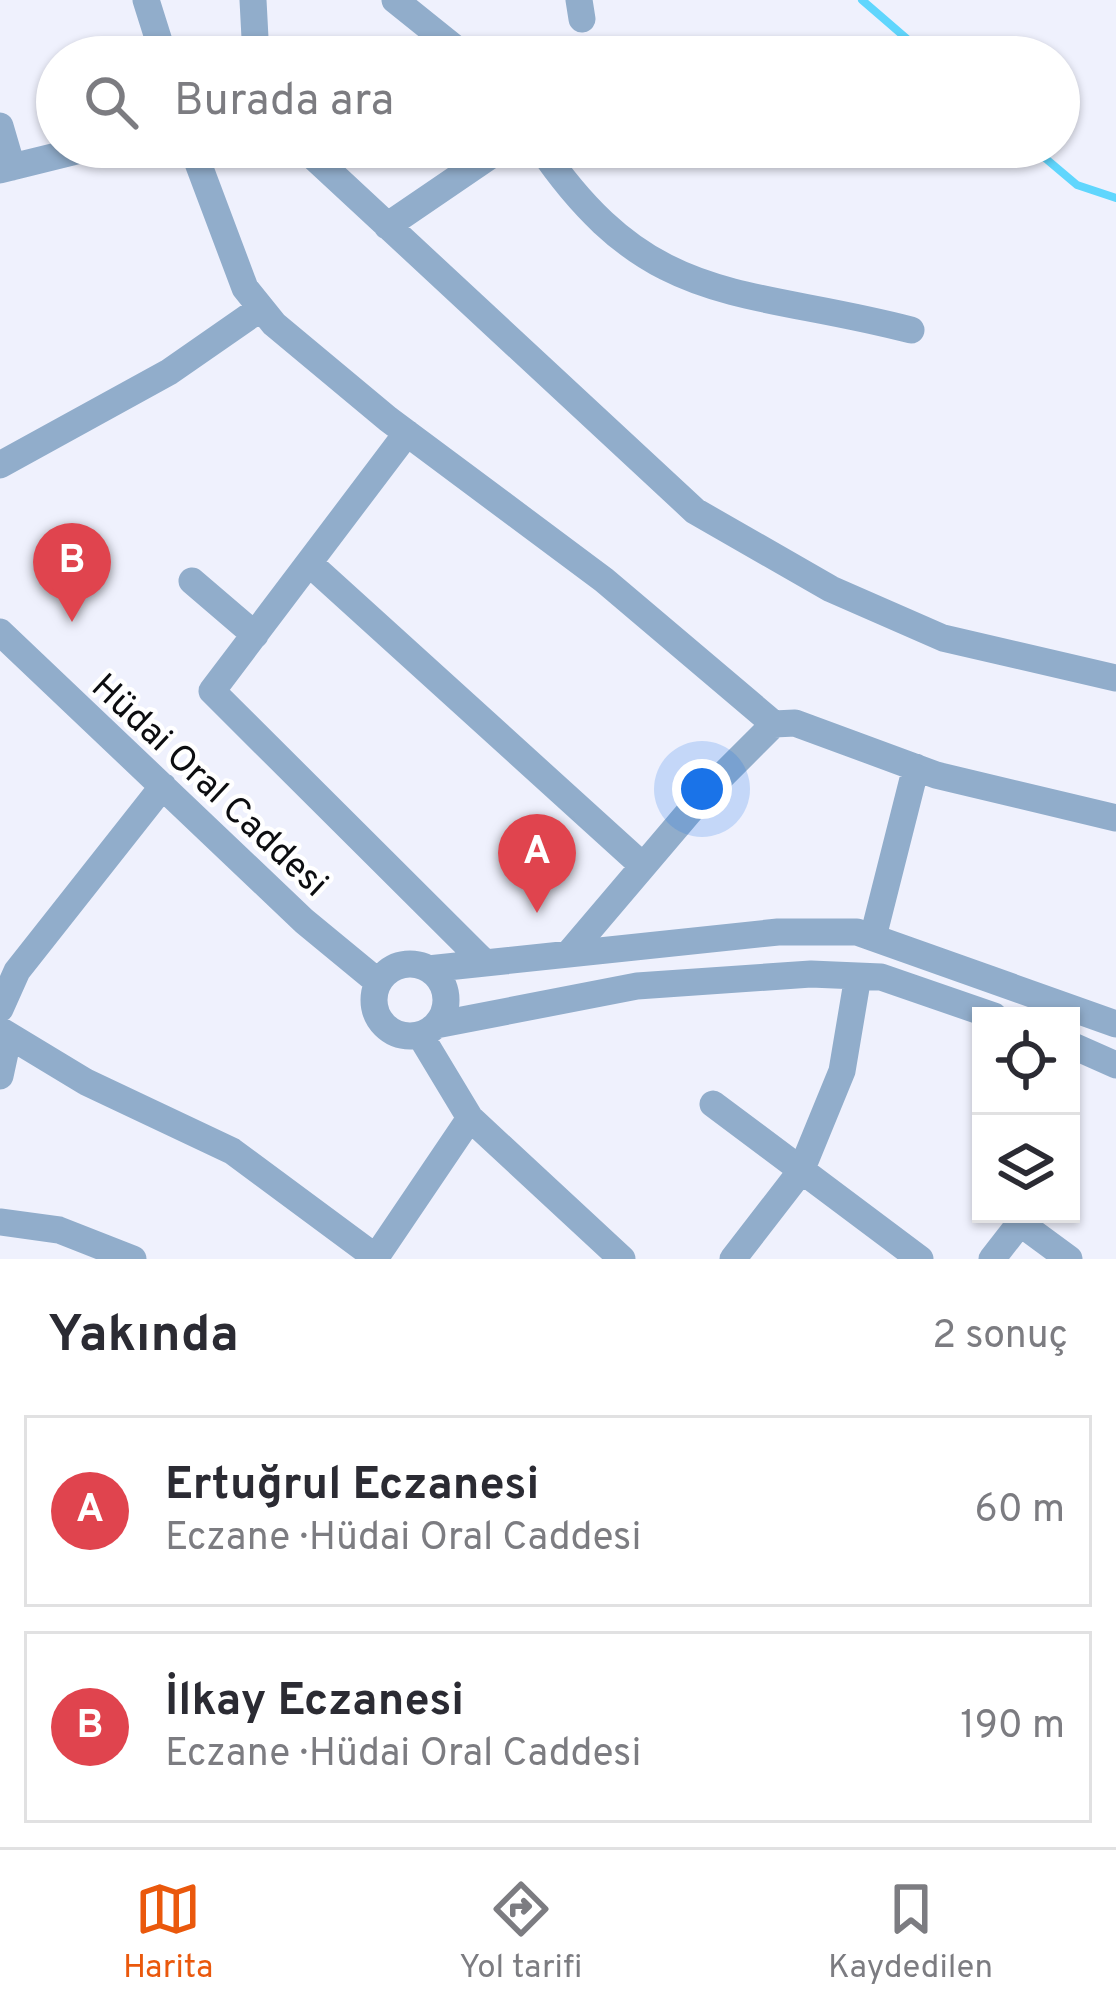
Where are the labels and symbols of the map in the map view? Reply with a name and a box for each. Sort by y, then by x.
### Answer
pin: B [33,523,111,622]
street label: Hüdai Oral Caddesi [80,665,336,908]
your location [672,759,732,819]
pin: A [498,814,576,913]

